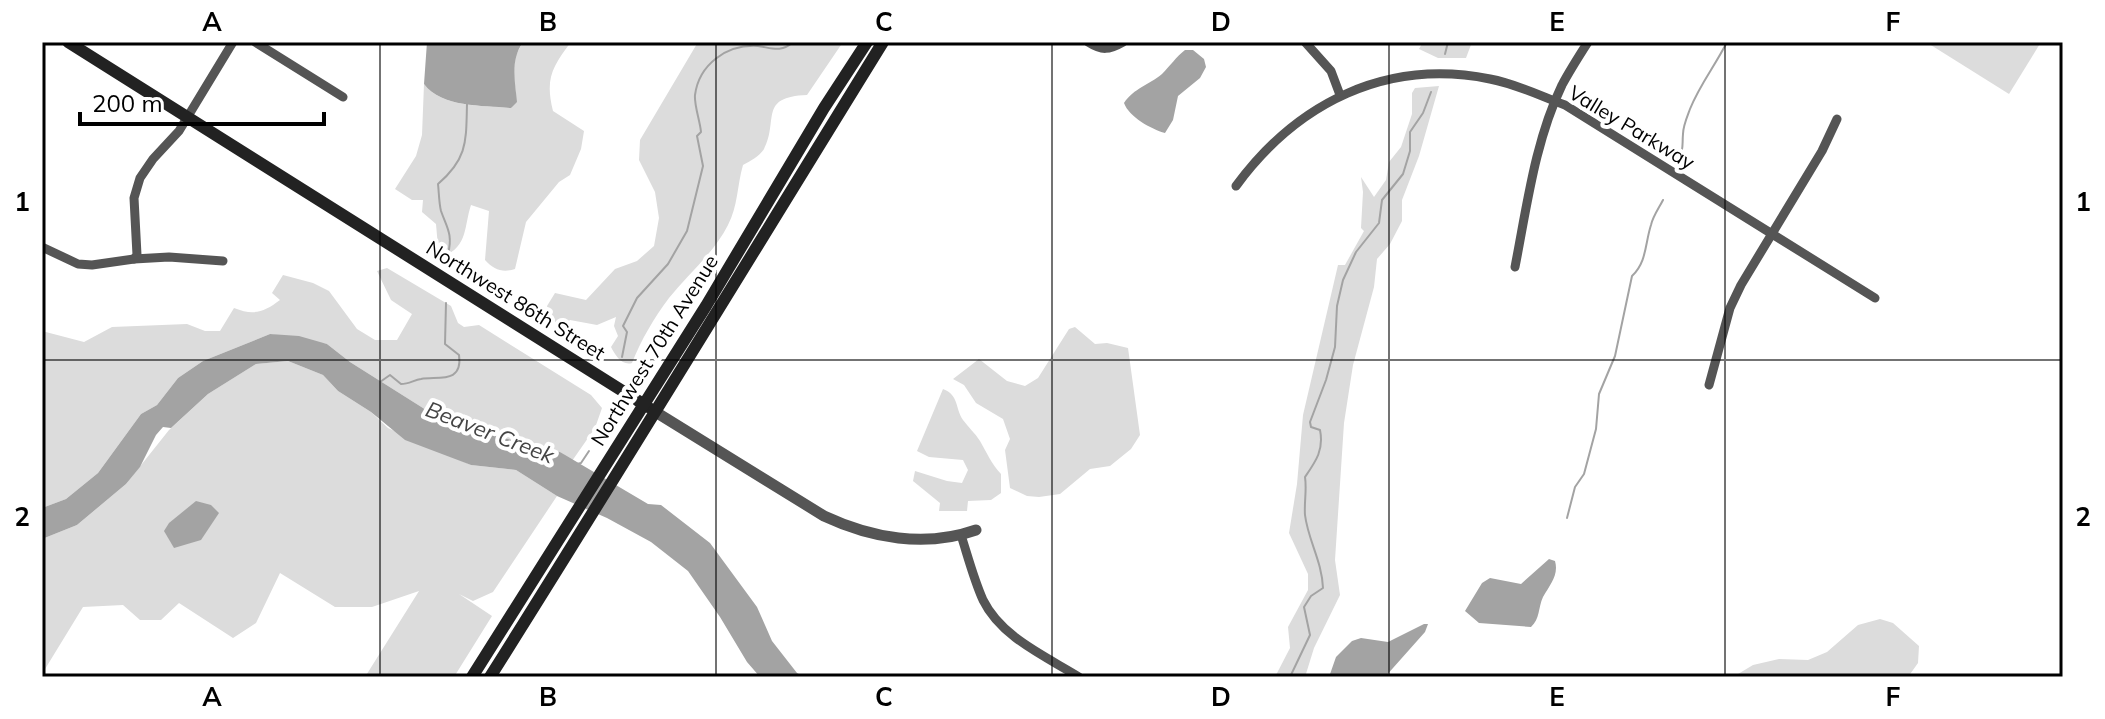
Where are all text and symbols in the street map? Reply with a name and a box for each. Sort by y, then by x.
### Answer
text: A [202,5,222,38]
text: B [539,5,557,38]
text: C [875,5,893,38]
text: D [1211,5,1231,38]
text: E [1549,5,1565,38]
text: F [1886,5,1901,38]
scale bar [80,76,324,126]
street label: Valley Parkway [1565,80,1700,175]
text: 200 m [92,88,163,118]
text: 1 [14,185,30,218]
text: 1 [2075,185,2091,218]
street label: Northwest 86th Street [422,235,610,365]
street label: Northwest 70th Avenue [585,250,723,450]
water label: Beaver Creek [422,395,559,470]
text: 2 [14,500,30,533]
text: 2 [2075,500,2091,533]
text: A [202,680,222,713]
text: B [539,680,557,713]
text: C [875,680,893,713]
text: D [1211,680,1231,713]
text: E [1549,680,1565,713]
text: F [1886,680,1901,713]

